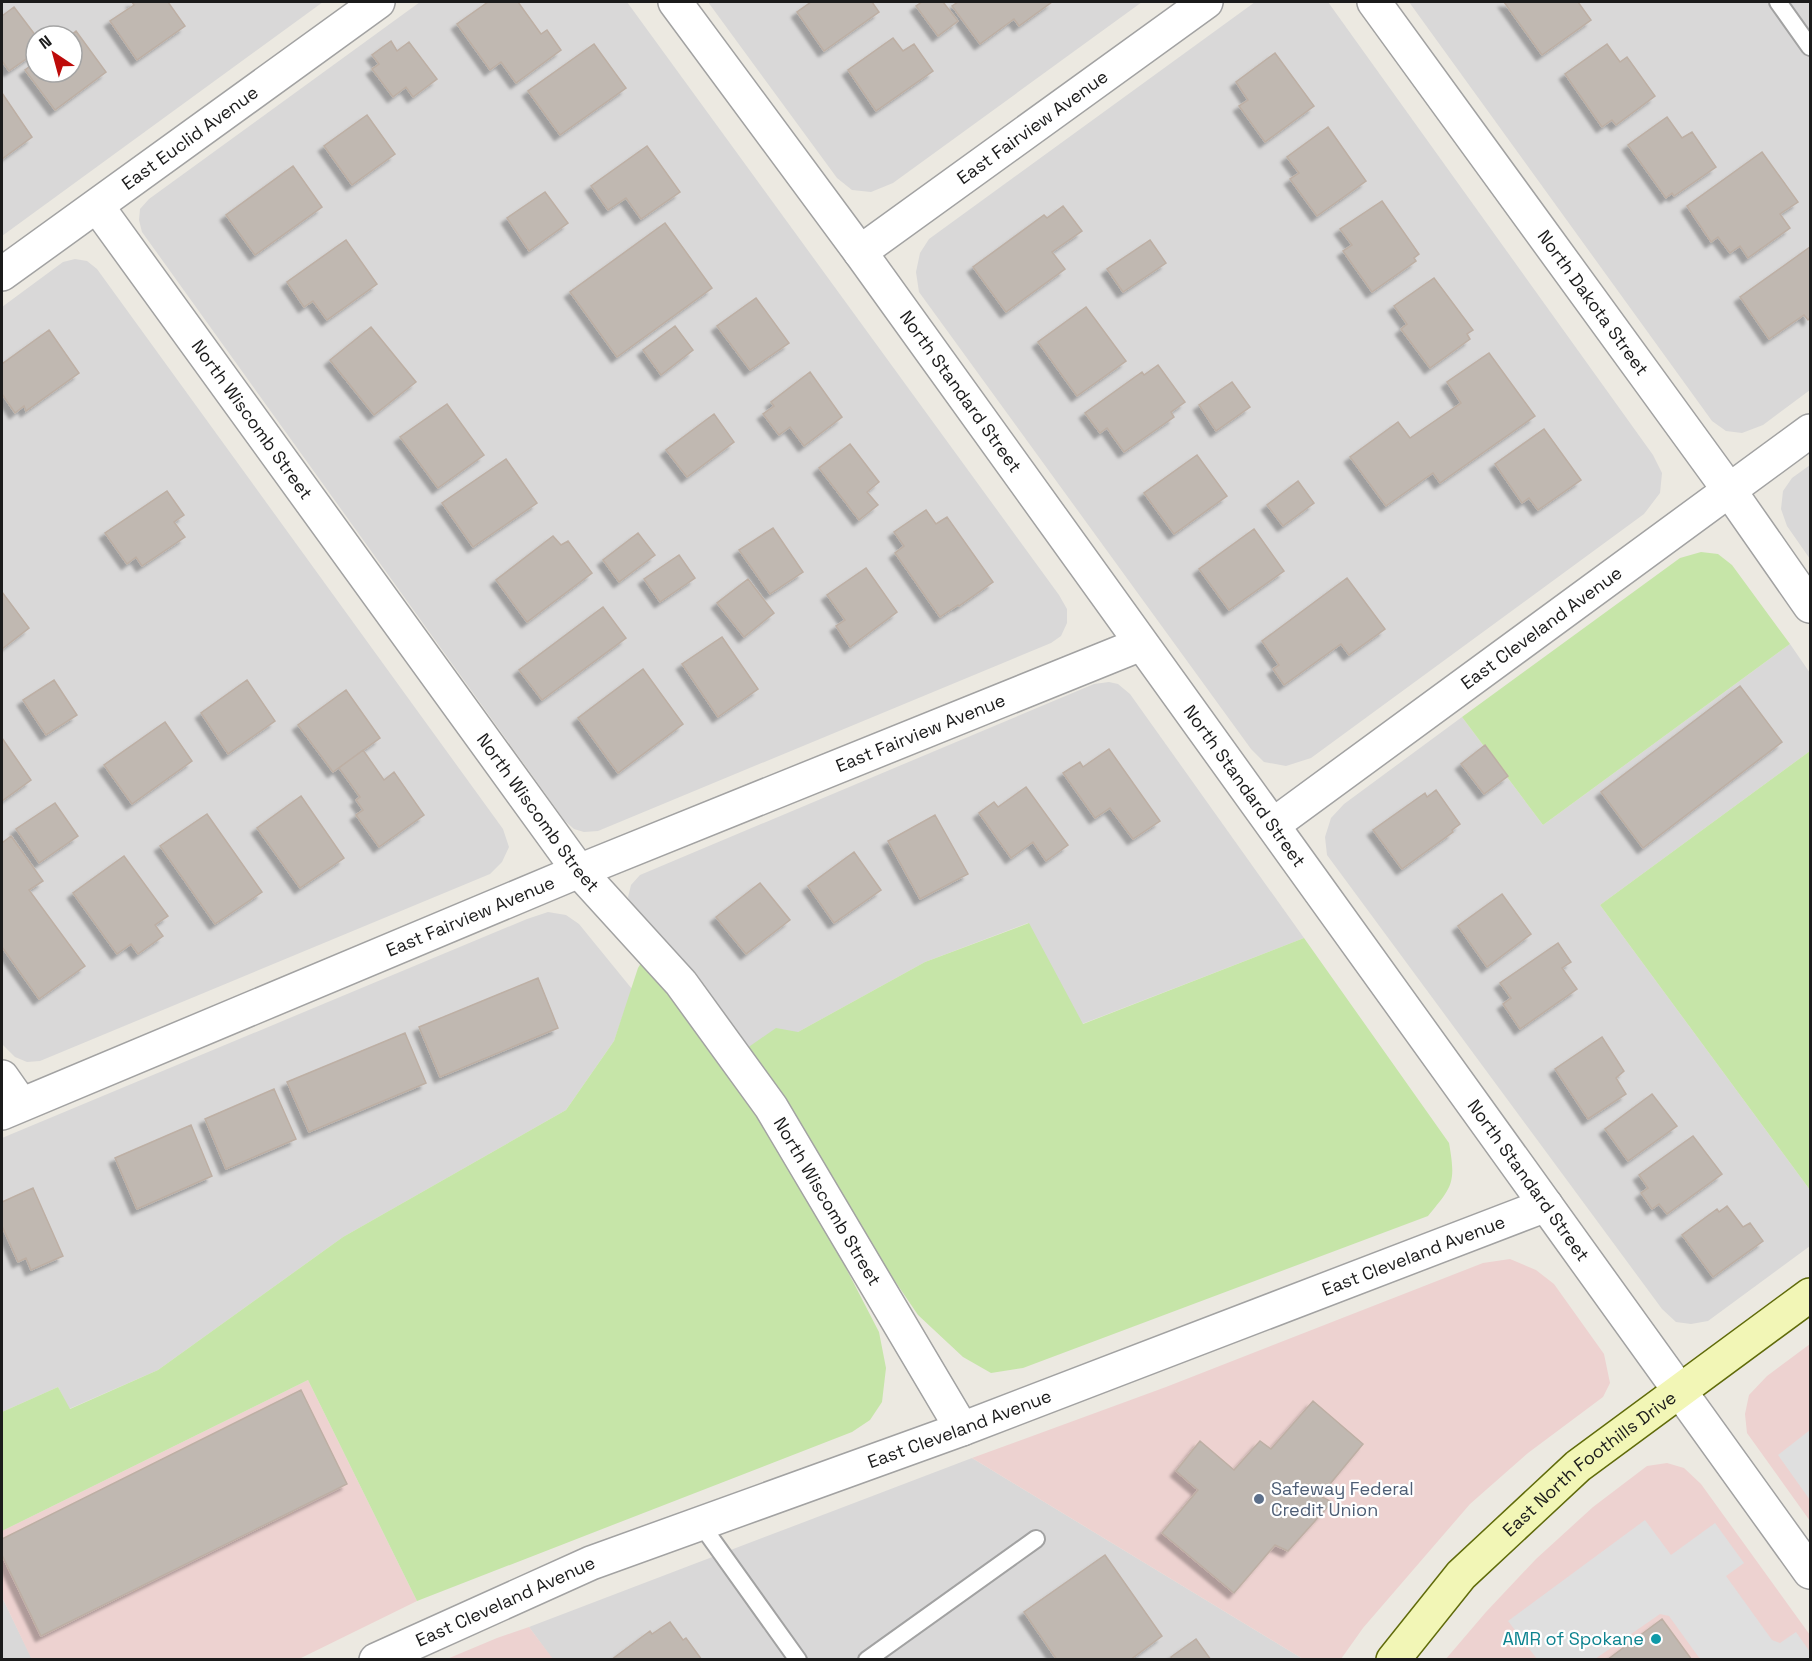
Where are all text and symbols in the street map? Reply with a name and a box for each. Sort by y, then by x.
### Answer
north arrow [24,24,84,84]
text: N [35,31,56,54]
street label: East Fairview Avenue [952,65,1112,189]
street label: East Euclid Avenue [117,81,262,195]
street label: North Dakota Street [1533,225,1654,380]
street label: North Standard Street [895,306,1027,477]
street label: North Wiscomb Street [187,335,318,504]
street label: East Cleveland Avenue [1456,561,1626,694]
street label: East Fairview Avenue [832,688,1008,777]
street label: North Standard Street [1179,700,1311,871]
street label: North Wiscomb Street [472,728,605,897]
street label: East Fairview Avenue [382,870,558,962]
street label: North Standard Street [1463,1095,1595,1266]
street label: North Wiscomb Street [769,1113,886,1290]
street label: East Cleveland Avenue [1319,1210,1508,1301]
street label: East Cleveland Avenue [864,1384,1054,1473]
street label: East North Foothills Drive [1498,1386,1680,1541]
place label: Safeway Federal Credit Union [1271,1477,1414,1521]
marker: Safeway Federal Credit Union [1252,1492,1266,1506]
street label: East Cleveland Avenue [412,1551,599,1652]
place label: AMR of Spokane [1502,1627,1644,1650]
marker: AMR of Spokane [1649,1632,1663,1646]

